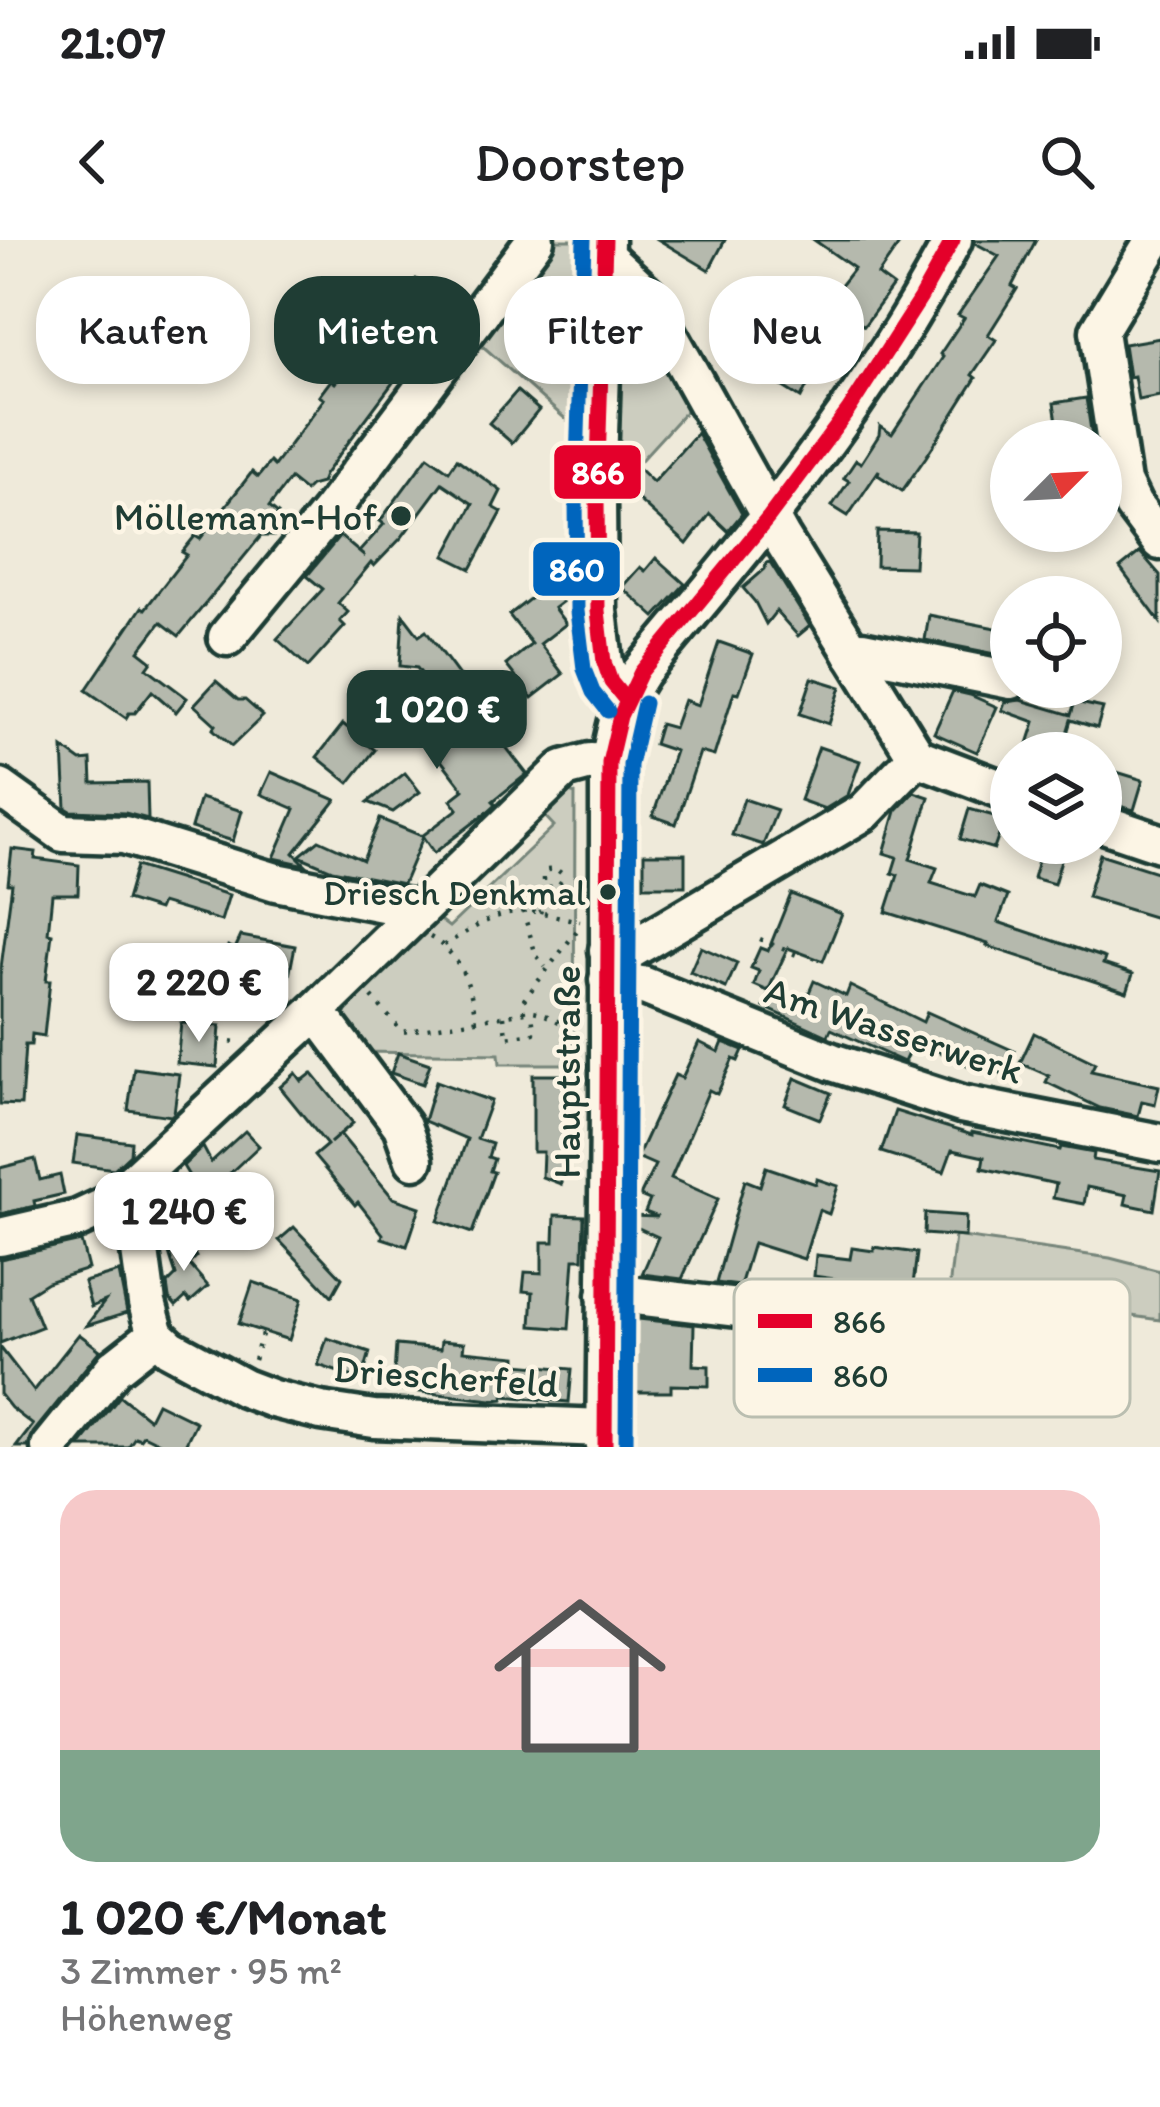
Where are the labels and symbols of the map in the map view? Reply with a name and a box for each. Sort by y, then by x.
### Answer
north arrow [990,420,1122,552]
line badge: 866 [552,443,643,501]
text: 866 [572,453,625,492]
place label: Möllemann-Hof [114,493,377,540]
marker: Möllemann-Hof [388,503,414,529]
line badge: 860 [531,540,622,598]
text: 860 [549,550,605,589]
pin: 1 020 € [326,670,548,772]
place label: Driesch Denkmal [323,871,586,914]
marker: Driesch Denkmal [597,881,619,903]
pin: 2 220 € [88,943,310,1045]
street label: Hauptstraße [543,965,590,1179]
street label: Am Wasserwerk [759,966,1029,1094]
pin: 1 240 € [73,1172,295,1274]
legend [734,1279,1130,1417]
text: 866 [833,1302,886,1341]
street label: Driescherfeld [332,1345,560,1407]
text: 860 [833,1356,889,1395]

